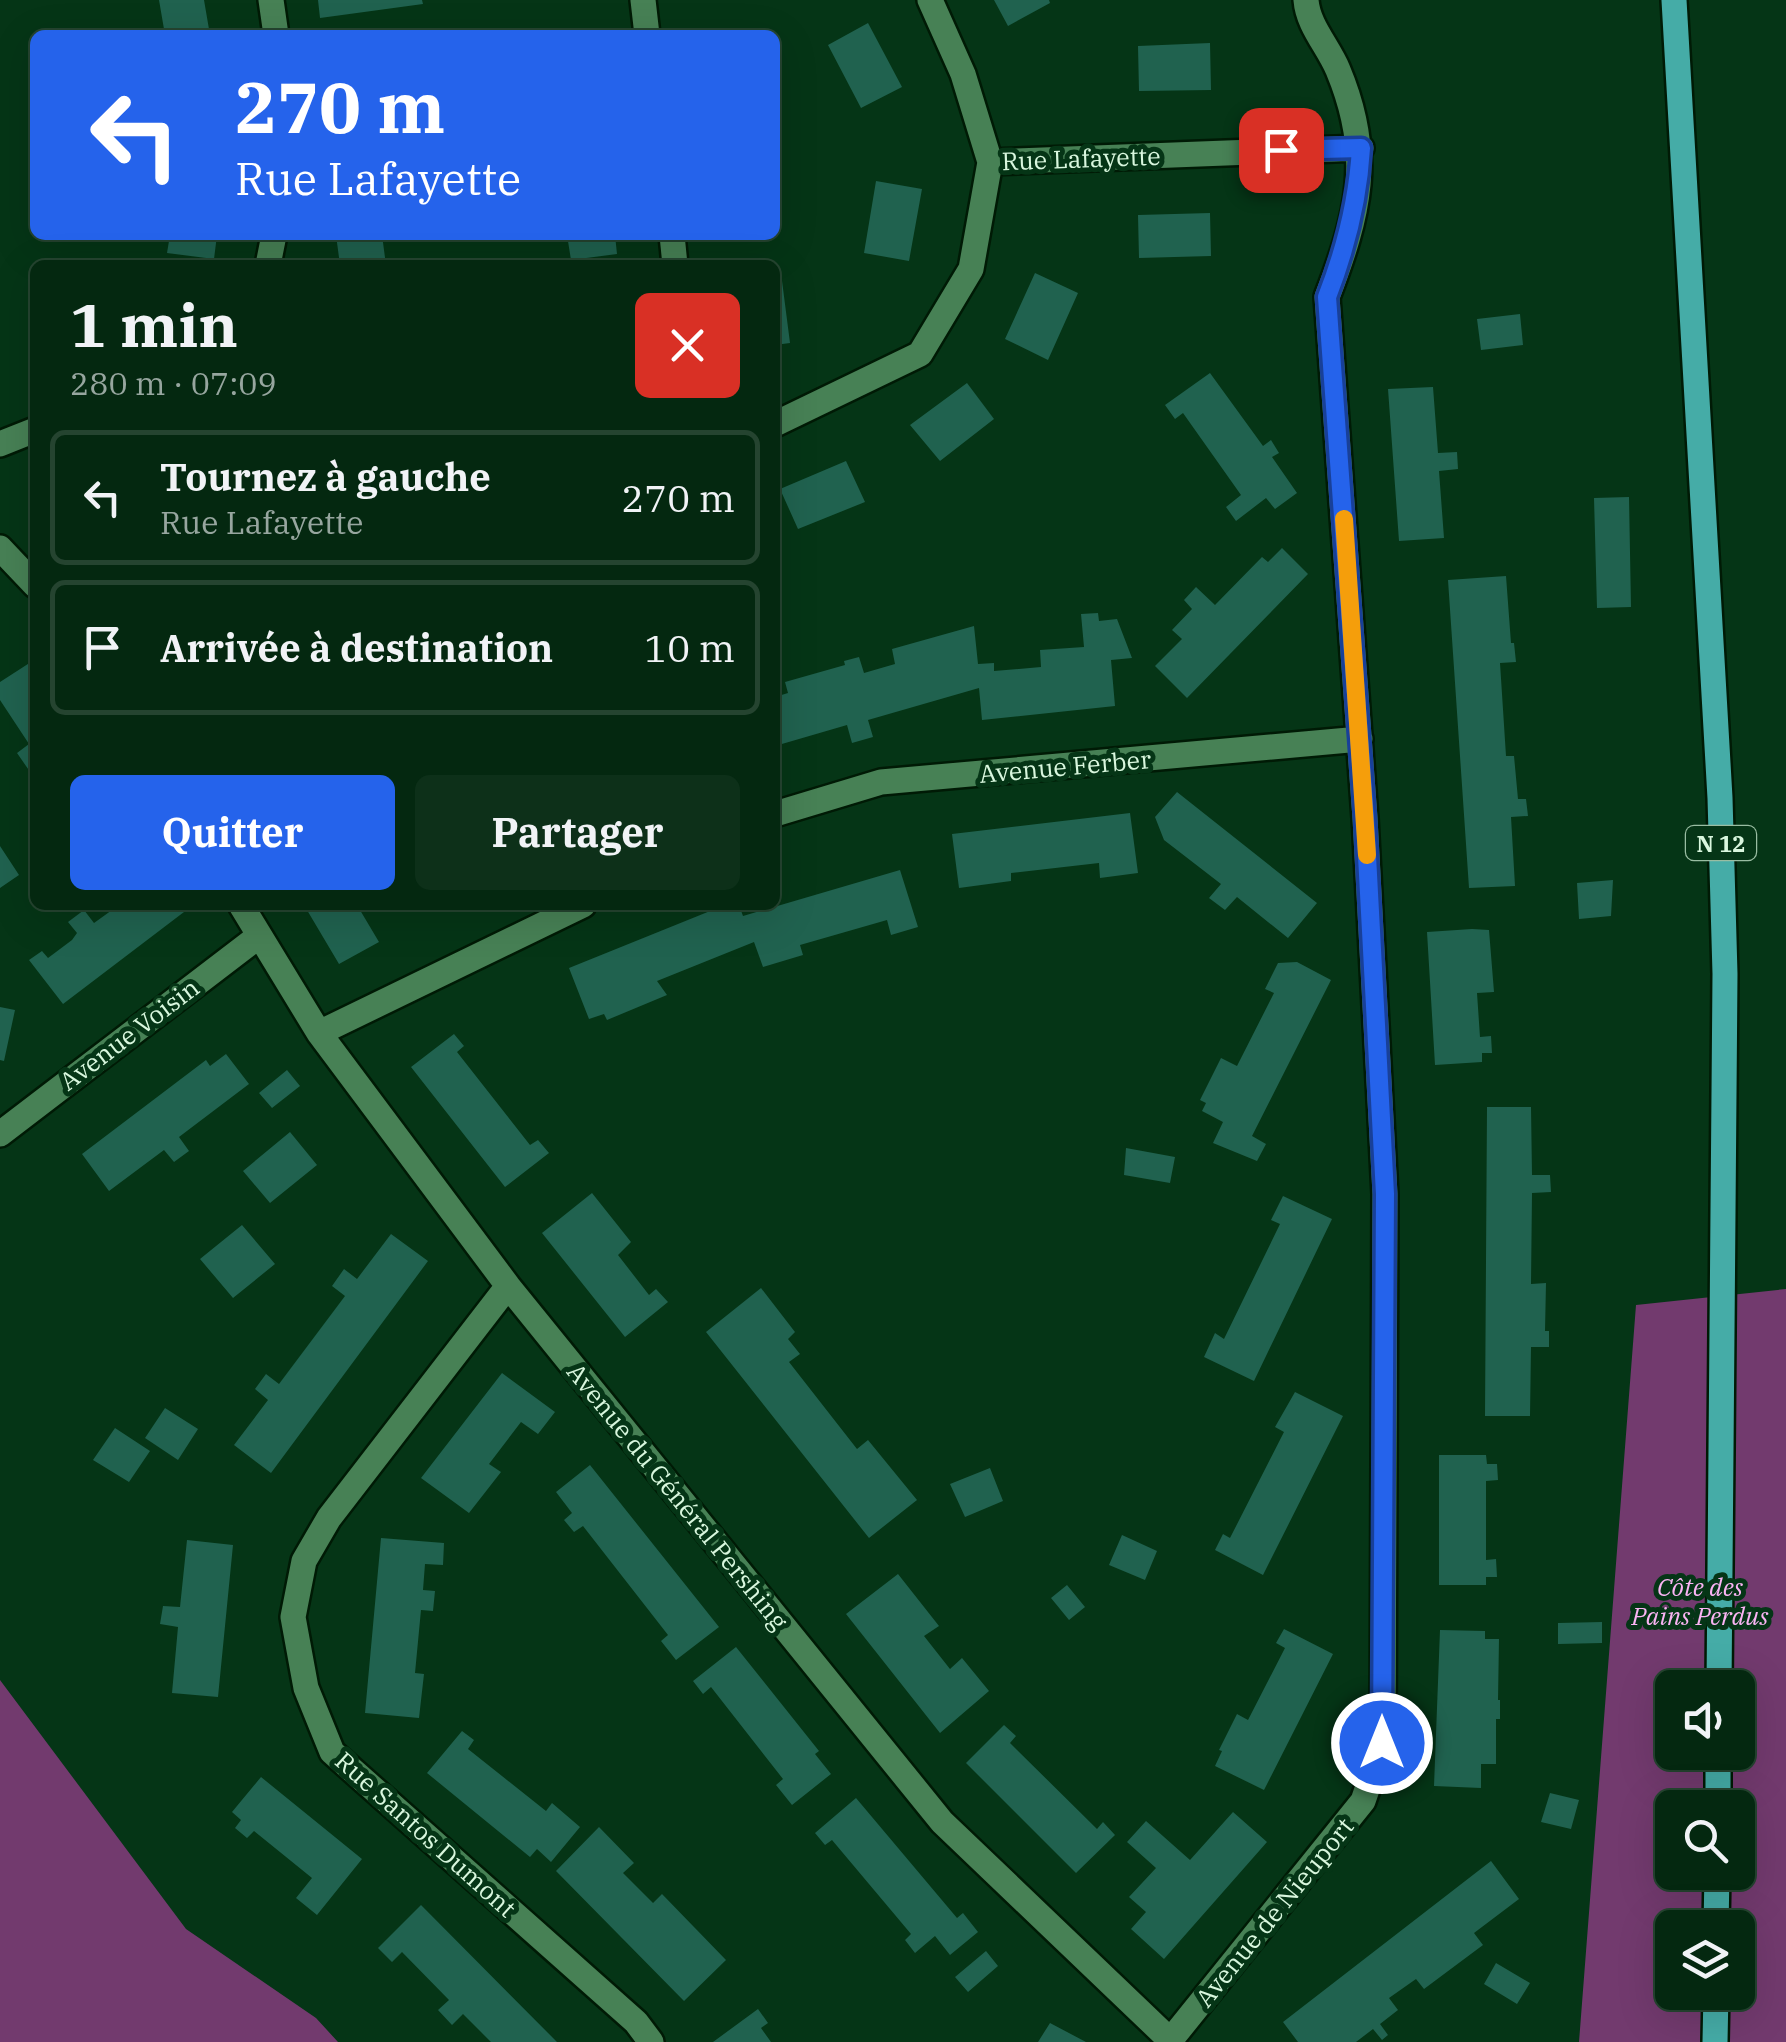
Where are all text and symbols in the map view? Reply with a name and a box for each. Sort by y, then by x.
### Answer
text: 270 m [235,61,445,152]
icon: left [70,70,200,200]
pin [1239,108,1324,193]
icon: arrive [1254,123,1309,178]
street label: Rue Lafayette [1001,139,1161,177]
text: Rue Lafayette [235,149,521,207]
text: 1 min [70,285,238,364]
button: close [635,293,740,398]
text: 280 m · 07:09 [70,362,277,404]
text: Tournez à gauche [160,452,491,501]
icon: left [75,470,130,525]
text: 270 m [622,473,735,522]
text: Rue Lafayette [160,501,364,543]
icon: arrive [75,620,130,675]
text: Arrivée à destination [160,623,553,672]
text: 10 m [644,623,735,672]
street label: Avenue Ferber [978,742,1152,790]
button: Quitter [70,775,395,890]
button: Partager [415,775,740,890]
road number: N 12 [1686,826,1756,860]
street label: Avenue Voisin [52,971,206,1097]
street label: Avenue du Général Pershing [560,1356,796,1636]
park label: Côte des Pains Perdus [1630,1570,1769,1632]
map controls [1655,1670,1755,2010]
button: sound [1655,1670,1755,1770]
position arrow [1330,1691,1434,1795]
street label: Rue Santos Dumont [329,1744,524,1924]
button: search [1655,1790,1755,1890]
street label: Avenue de Nieuport [1188,1811,1361,2013]
button: layers [1655,1910,1755,2010]

